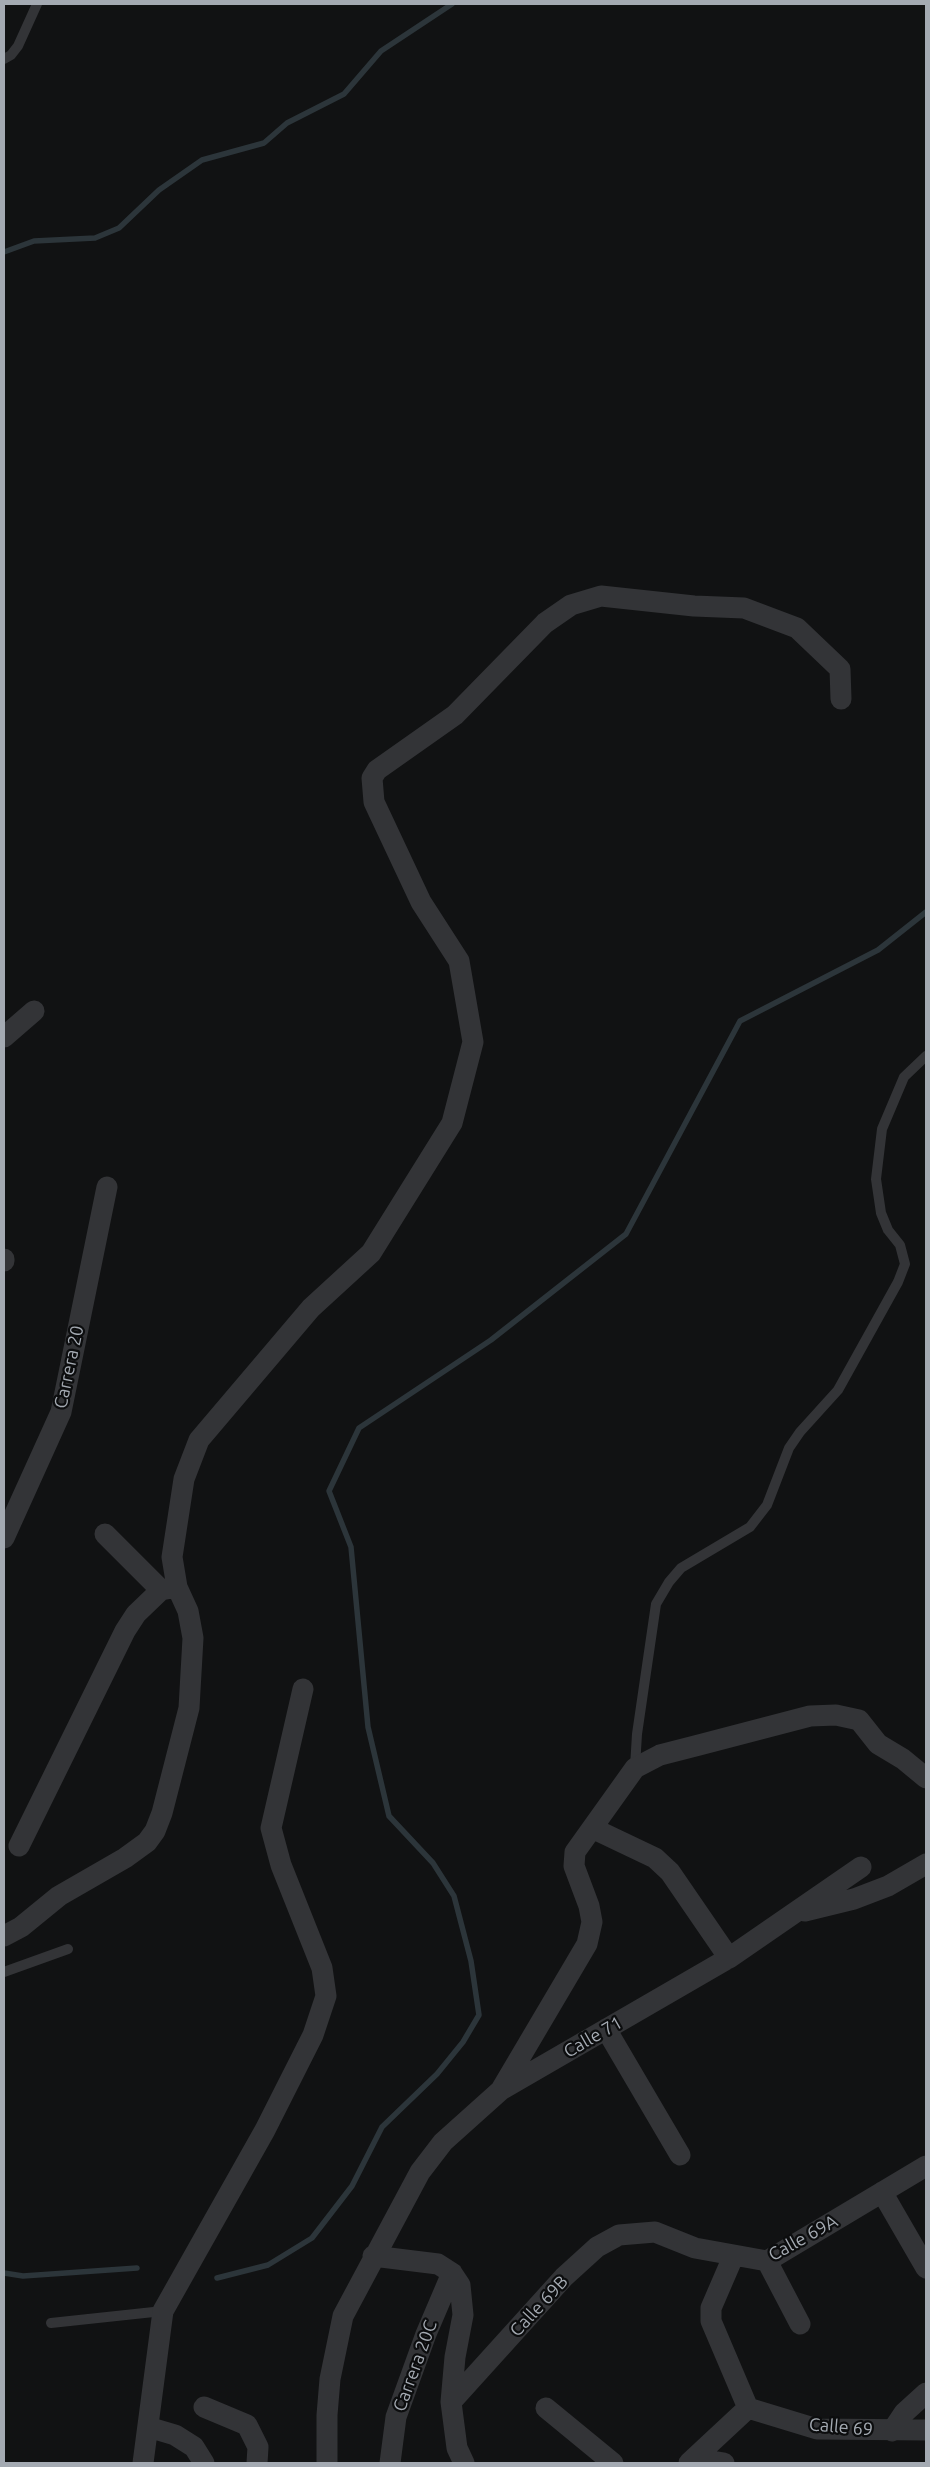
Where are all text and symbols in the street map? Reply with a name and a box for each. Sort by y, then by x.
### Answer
street label: Carrera 20 [50,1324,88,1410]
street label: Calle 71 [560,2012,626,2062]
street label: Calle 69A [765,2210,841,2266]
street label: Calle 69B [505,2271,573,2341]
street label: Carrera 20C [389,2317,441,2415]
street label: Calle 69 [808,2413,874,2441]

